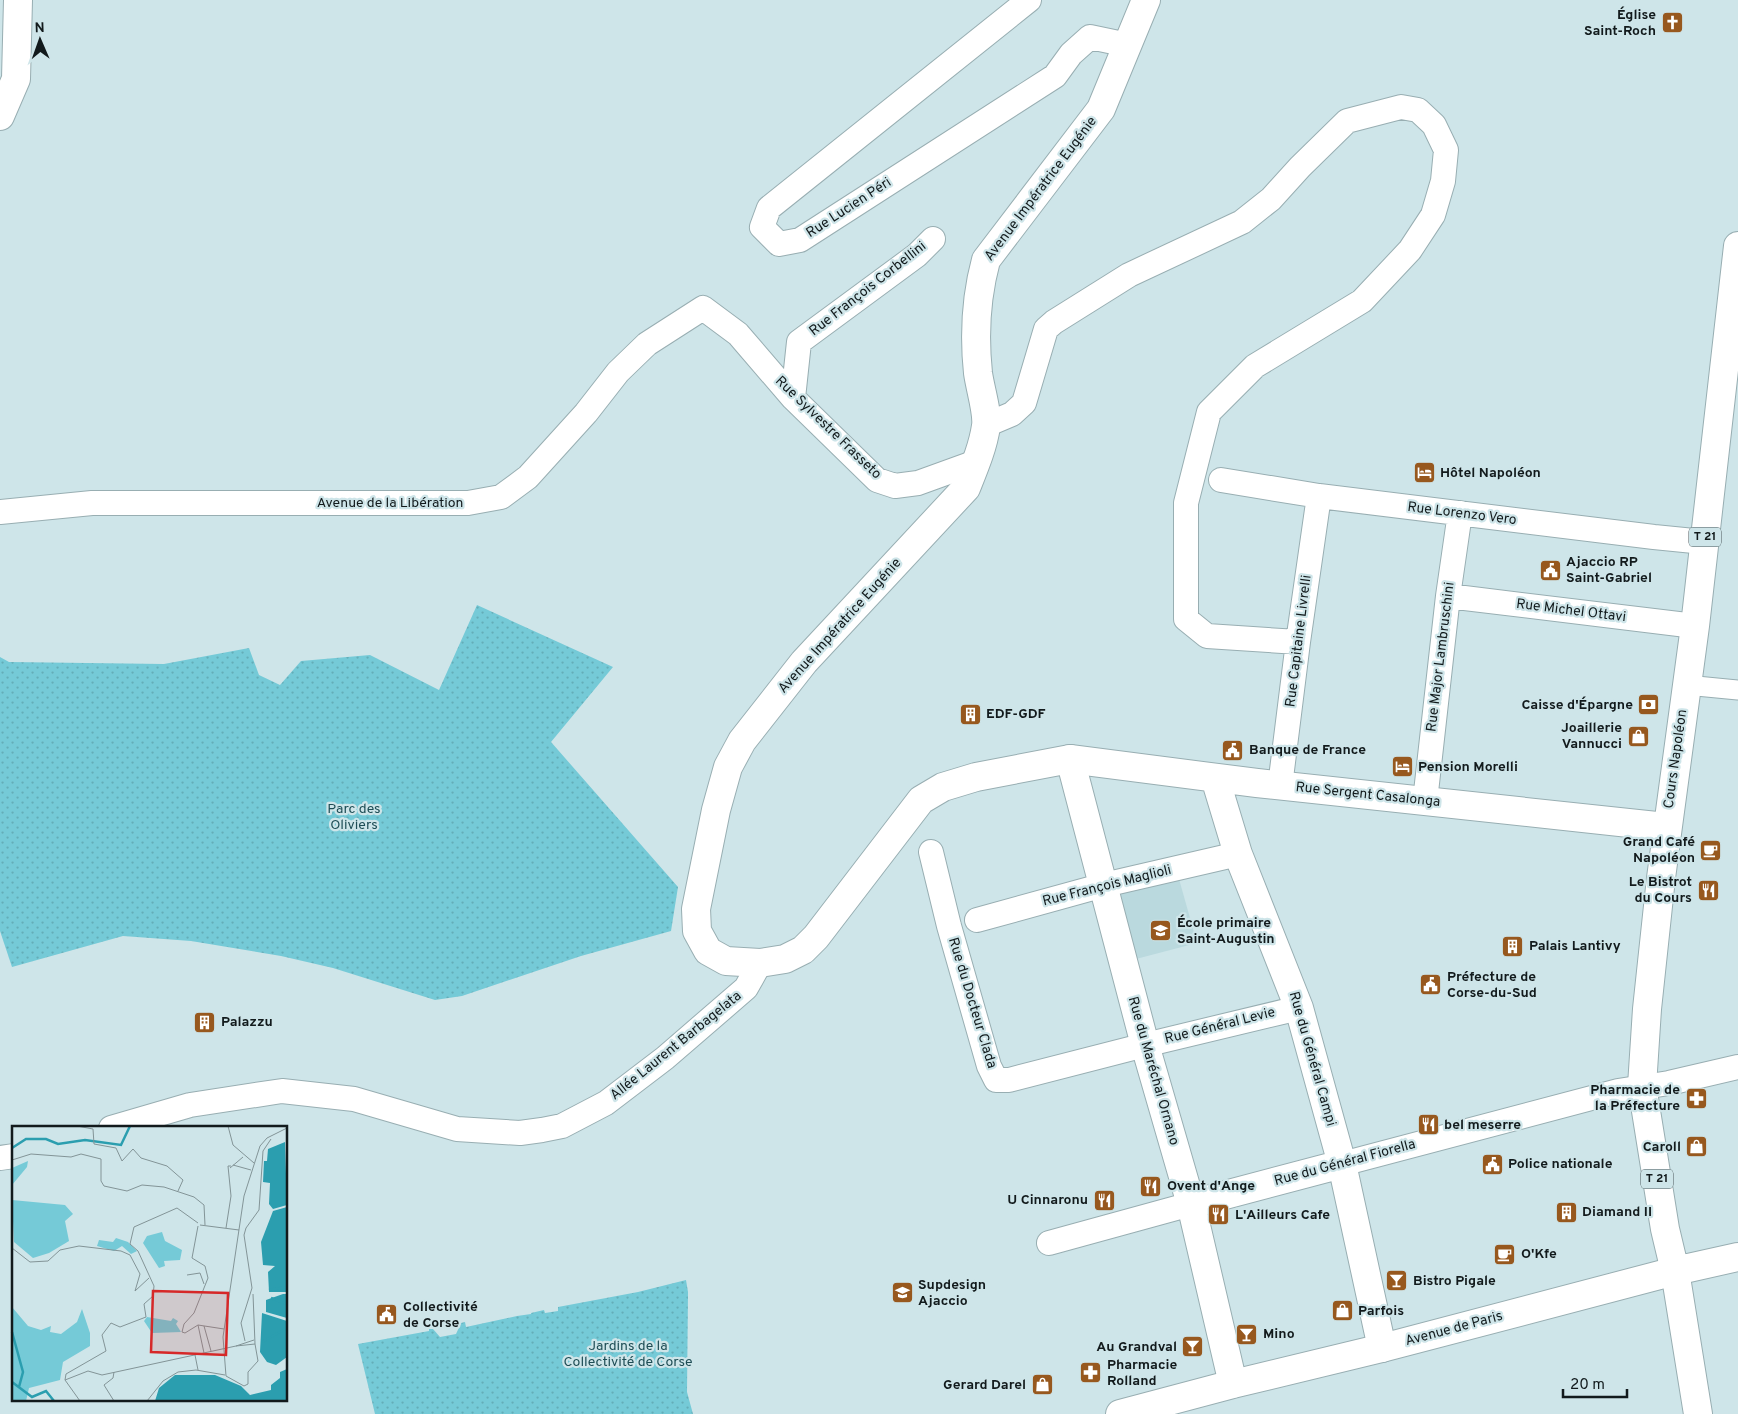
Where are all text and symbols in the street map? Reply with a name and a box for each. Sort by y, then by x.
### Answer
place label: Église Saint-Roch [1584,6,1656,40]
church icon: Église Saint-Roch [1660,11,1684,35]
north arrow [15,15,65,65]
text: N [34,20,45,37]
street label: Avenue Impératrice Eugénie [981,114,1101,264]
street label: Rue Lucien Péri [803,174,895,242]
street label: Rue François Corbellini [806,238,930,340]
street label: Rue Sylvestre Frasseto [771,373,885,483]
hotel icon: Hôtel Napoléon [1412,461,1436,485]
place label: Hôtel Napoléon [1440,465,1541,482]
street label: Avenue de la Libération [317,495,463,512]
street label: Rue Lorenzo Vero [1406,499,1518,529]
road number: T 21 [1689,528,1721,546]
place label: Ajaccio RP Saint-Gabriel [1566,554,1652,587]
street label: Avenue Impératrice Eugénie [775,555,905,697]
public building icon: Ajaccio RP Saint-Gabriel [1538,558,1562,582]
street label: Rue Capitaine Livrelli [1282,574,1316,708]
street label: Rue Major Lambruschini [1423,581,1459,733]
street label: Rue Michel Ottavi [1515,596,1627,626]
bank icon: Caisse d'Épargne [1637,693,1661,717]
place label: Caisse d'Épargne [1521,696,1633,714]
building icon: EDF-GDF [958,702,982,726]
place label: EDF-GDF [986,706,1046,723]
street label: Cours Napoléon [1661,708,1691,810]
place label: Joaillerie Vannucci [1561,720,1622,753]
shop icon: Joaillerie Vannucci [1626,724,1650,748]
public building icon: Banque de France [1221,738,1245,762]
place label: Banque de France [1249,742,1366,759]
hotel icon: Pension Morelli [1390,755,1414,779]
place label: Pension Morelli [1418,759,1518,776]
street label: Rue Sergent Casalonga [1295,779,1441,811]
park label: Parc des Oliviers [327,801,381,834]
place label: Grand Café Napoléon [1623,834,1695,867]
cafe icon: Grand Café Napoléon [1699,838,1723,862]
street label: Rue François Maglioli [1041,862,1173,910]
place label: Le Bistrot du Cours [1629,874,1692,907]
restaurant icon: Le Bistrot du Cours [1696,878,1720,902]
place label: École primaire Saint-Augustin [1177,914,1275,948]
school or university icon: École primaire Saint-Augustin [1149,919,1173,943]
building icon: Palais Lantivy [1501,934,1525,958]
street label: Rue du Docteur Clada [944,935,1000,1071]
place label: Palais Lantivy [1529,938,1621,955]
place label: Préfecture de Corse-du-Sud [1447,969,1537,1002]
public building icon: Préfecture de Corse-du-Sud [1419,973,1443,997]
street label: Allée Laurent Barbagelata [607,988,745,1104]
street label: Rue du Général Campi [1285,990,1339,1128]
street label: Rue du Maréchal Ornano [1124,995,1182,1148]
street label: Rue Général Levie [1163,1004,1277,1048]
building icon: Palazzu [193,1010,217,1034]
place label: Palazzu [221,1014,273,1031]
place label: Pharmacie de la Préfecture [1590,1082,1680,1115]
pharmacy icon: Pharmacie de la Préfecture [1684,1086,1708,1110]
restaurant icon: bel meserre [1416,1113,1440,1137]
place label: bel meserre [1444,1117,1521,1134]
inset map [12,1126,288,1402]
shop icon: Caroll [1685,1135,1709,1159]
street label: Rue du Général Fiorella [1273,1136,1417,1190]
place label: Caroll [1643,1139,1681,1156]
public building icon: Police nationale [1480,1152,1504,1176]
place label: Police nationale [1508,1156,1613,1173]
road number: T 21 [1641,1170,1673,1188]
restaurant icon: Ovent d'Ange [1139,1174,1163,1198]
place label: Ovent d'Ange [1167,1178,1255,1195]
restaurant icon: U Cinnaronu [1092,1188,1116,1212]
place label: U Cinnaronu [1007,1192,1088,1209]
building icon: Diamand II [1554,1200,1578,1224]
restaurant icon: L'Ailleurs Cafe [1207,1203,1231,1227]
place label: Diamand II [1582,1204,1652,1221]
place label: L'Ailleurs Cafe [1235,1207,1330,1224]
cafe icon: O'Kfe [1493,1242,1517,1266]
place label: O'Kfe [1521,1246,1557,1263]
bar icon: Bistro Pigale [1385,1269,1409,1293]
place label: Bistro Pigale [1413,1273,1496,1290]
place label: Supdesign Ajaccio [918,1277,986,1310]
school or university icon: Supdesign Ajaccio [890,1281,914,1305]
place label: Collectivité de Corse [403,1299,478,1332]
shop icon: Parfois [1330,1299,1354,1323]
public building icon: Collectivité de Corse [375,1303,399,1327]
place label: Parfois [1358,1303,1404,1320]
street label: Avenue de Paris [1403,1308,1505,1350]
bar icon: Mino [1235,1322,1259,1346]
place label: Mino [1263,1326,1295,1343]
bar icon: Au Grandval [1181,1335,1205,1359]
park label: Jardins de la Collectivité de Corse [563,1338,693,1371]
place label: Au Grandval [1096,1339,1177,1356]
place label: Pharmacie Rolland [1107,1357,1177,1390]
pharmacy icon: Pharmacie Rolland [1079,1361,1103,1385]
scale bar [1563,1366,1627,1398]
shop icon: Gerard Darel [1030,1373,1054,1397]
text: 20 m [1570,1376,1605,1395]
place label: Gerard Darel [943,1377,1026,1394]

